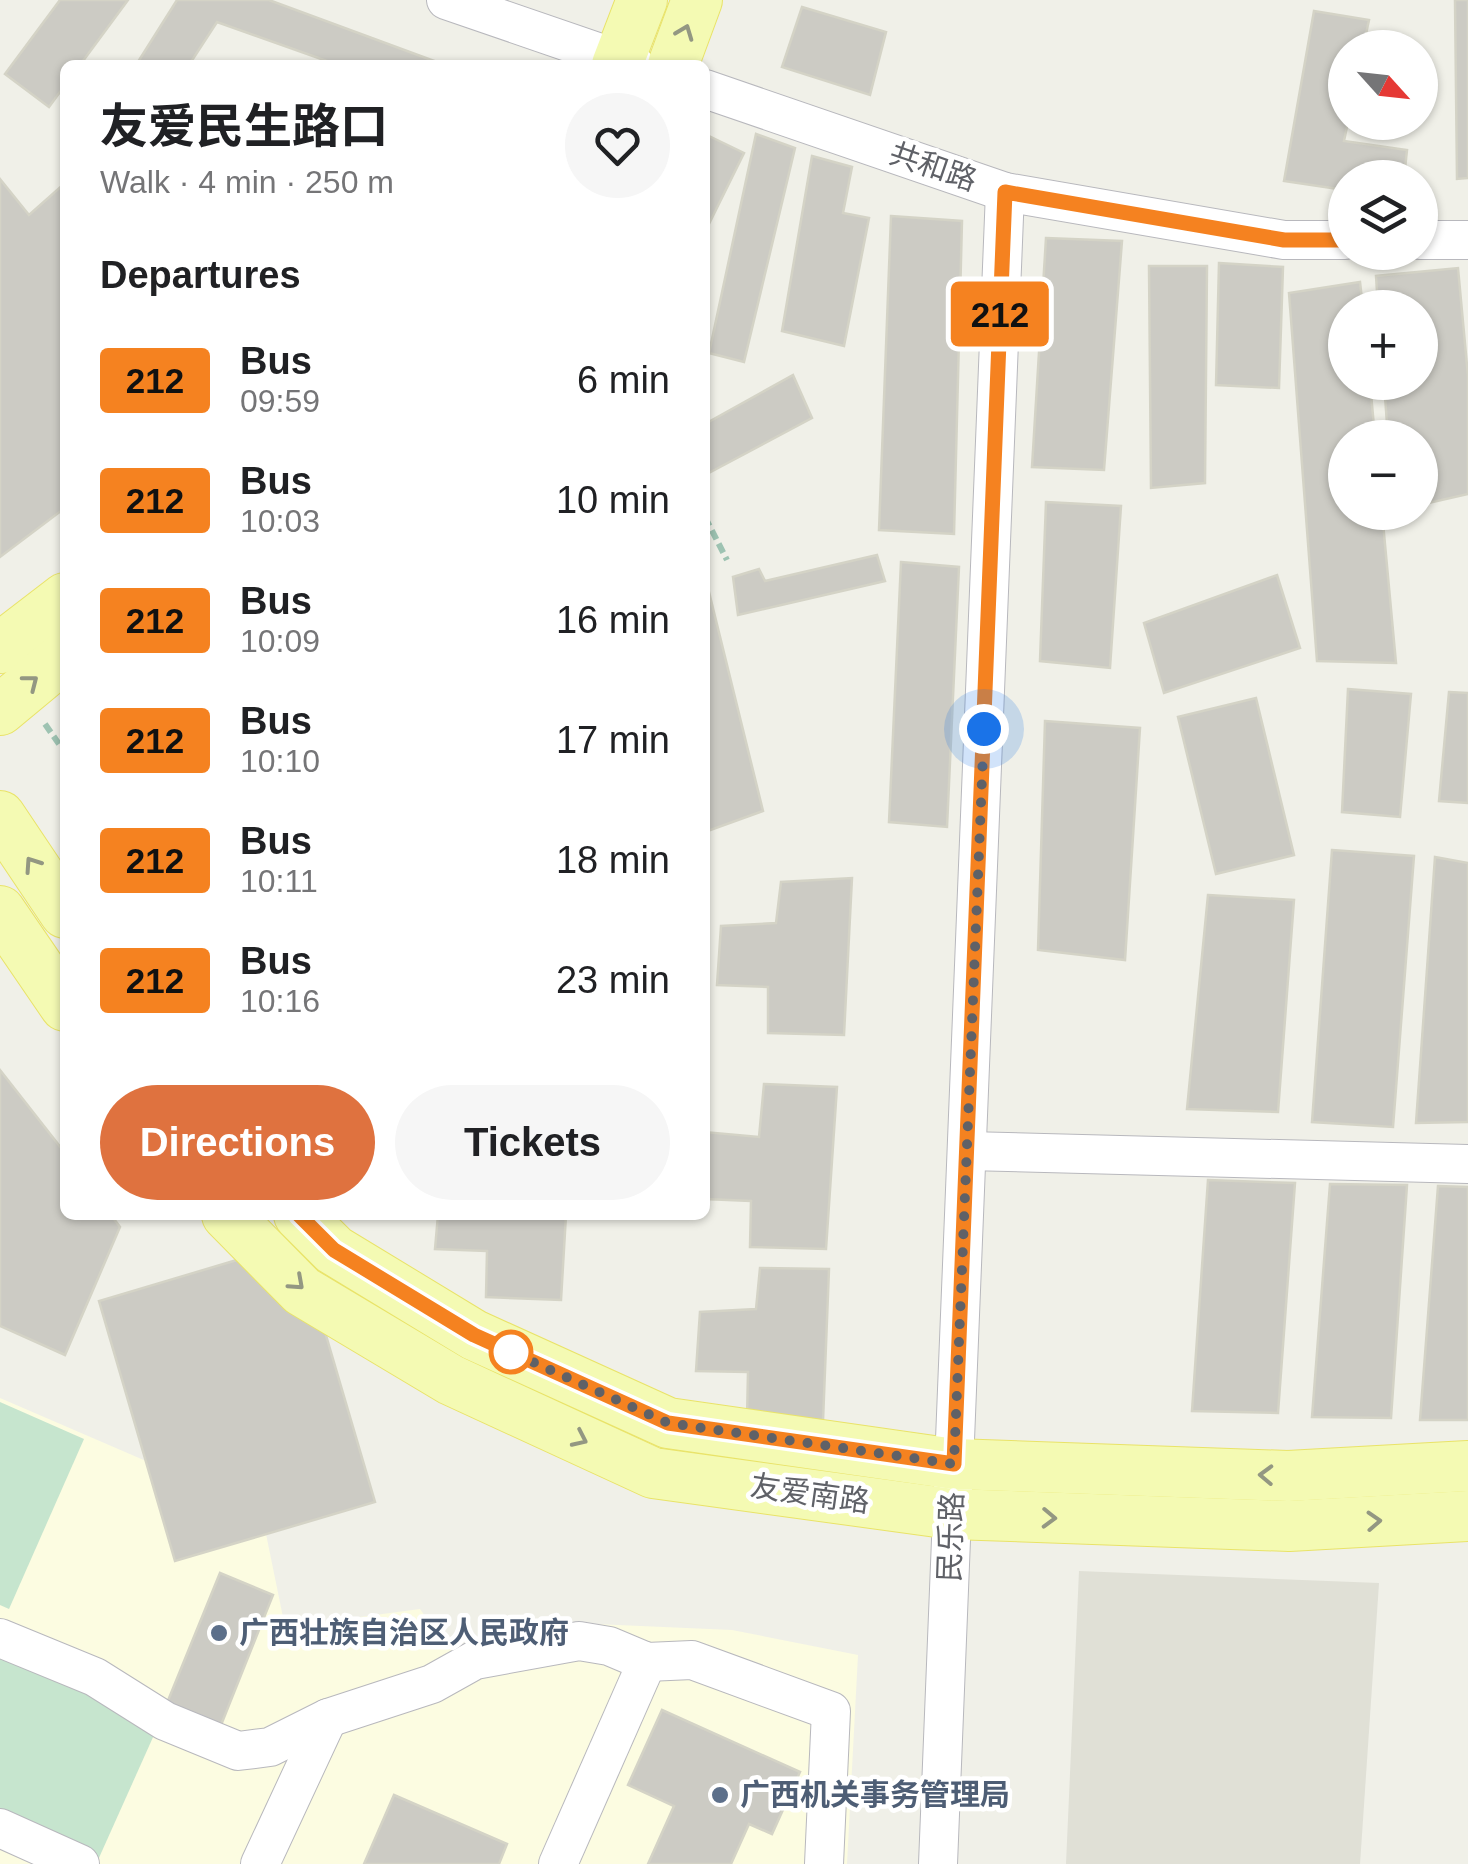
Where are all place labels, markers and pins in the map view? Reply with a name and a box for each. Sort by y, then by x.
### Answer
unlabelled marker [490,1331,532,1373]
place label: 广西壮族自治区人民政府 [239,1616,569,1649]
marker: 广西壮族自治区人民政府 [208,1622,230,1644]
place label: 广西机关事务管理局 [740,1778,1010,1811]
marker: 广西机关事务管理局 [709,1784,731,1806]

